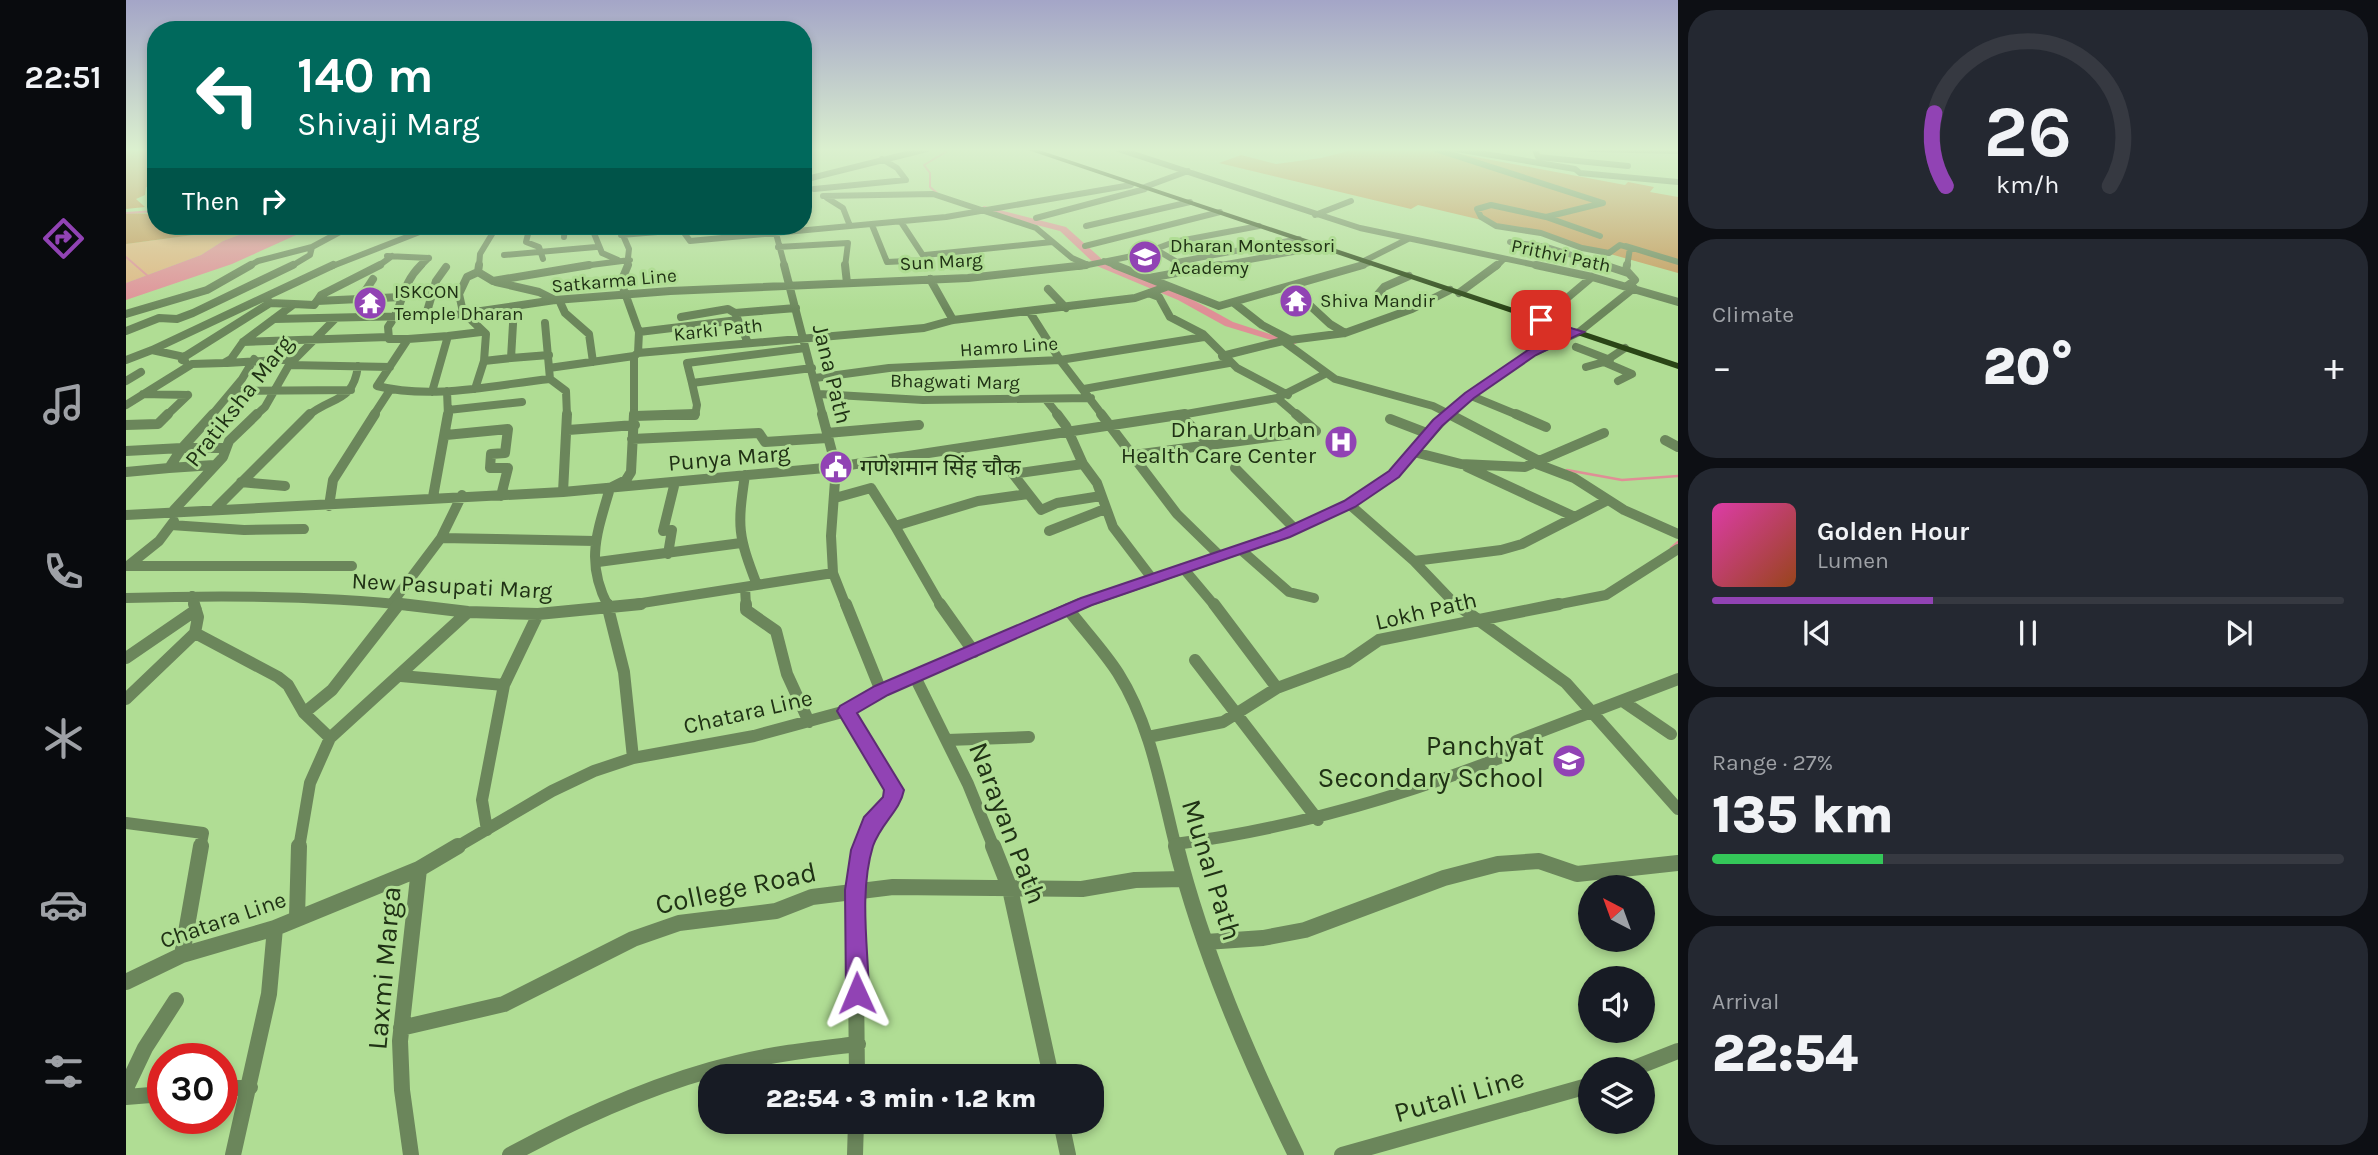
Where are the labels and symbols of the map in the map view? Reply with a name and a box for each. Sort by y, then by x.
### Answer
place label: Dharan Montessori Academy [1170,235,1336,279]
street label: Prithvi Path [1509,235,1613,277]
school or university icon: Dharan Montessori Academy [1126,238,1164,276]
street label: Sun Marg [899,249,983,275]
street label: Satkarma Line [550,265,678,297]
place label: ISKCON Temple Dharan [394,281,524,325]
temple icon: Shiva Mandir [1277,282,1315,320]
temple icon: ISKCON Temple Dharan [351,284,389,322]
place label: Shiva Mandir [1320,290,1435,312]
pin [1511,290,1571,350]
street label: Karki Path [672,314,764,346]
street label: Jana Path [807,321,857,427]
street label: Pratiksha Marg [179,330,299,472]
street label: Hamro Line [959,333,1059,361]
street label: Bhagwati Marg [890,370,1020,394]
place label: Dharan Urban Health Care Center [1121,416,1317,469]
hospital icon: Dharan Urban Health Care Center [1322,423,1360,461]
street label: Punya Marg [667,439,791,477]
public building icon: गणेशमान सिंह चौक [817,448,855,486]
place label: गणेशमान सिंह चौक [860,454,1022,481]
street label: New Pasupati Marg [351,567,553,605]
street label: Lokh Path [1373,586,1479,636]
street label: Chatara Line [681,684,815,740]
place label: Panchyat Secondary School [1318,729,1544,794]
street label: Narayan Path [962,738,1054,908]
school or university icon: Panchyat Secondary School [1550,742,1588,780]
street label: Munal Path [1175,795,1249,945]
street label: College Road [652,855,820,921]
north arrow [1578,875,1656,952]
street label: Laxmi Marga [360,885,408,1051]
street label: Chatara Line [156,886,290,954]
position arrow [820,956,894,1030]
speed limit sign: 30 [147,1043,238,1134]
street label: Putali Line [1390,1061,1528,1129]

